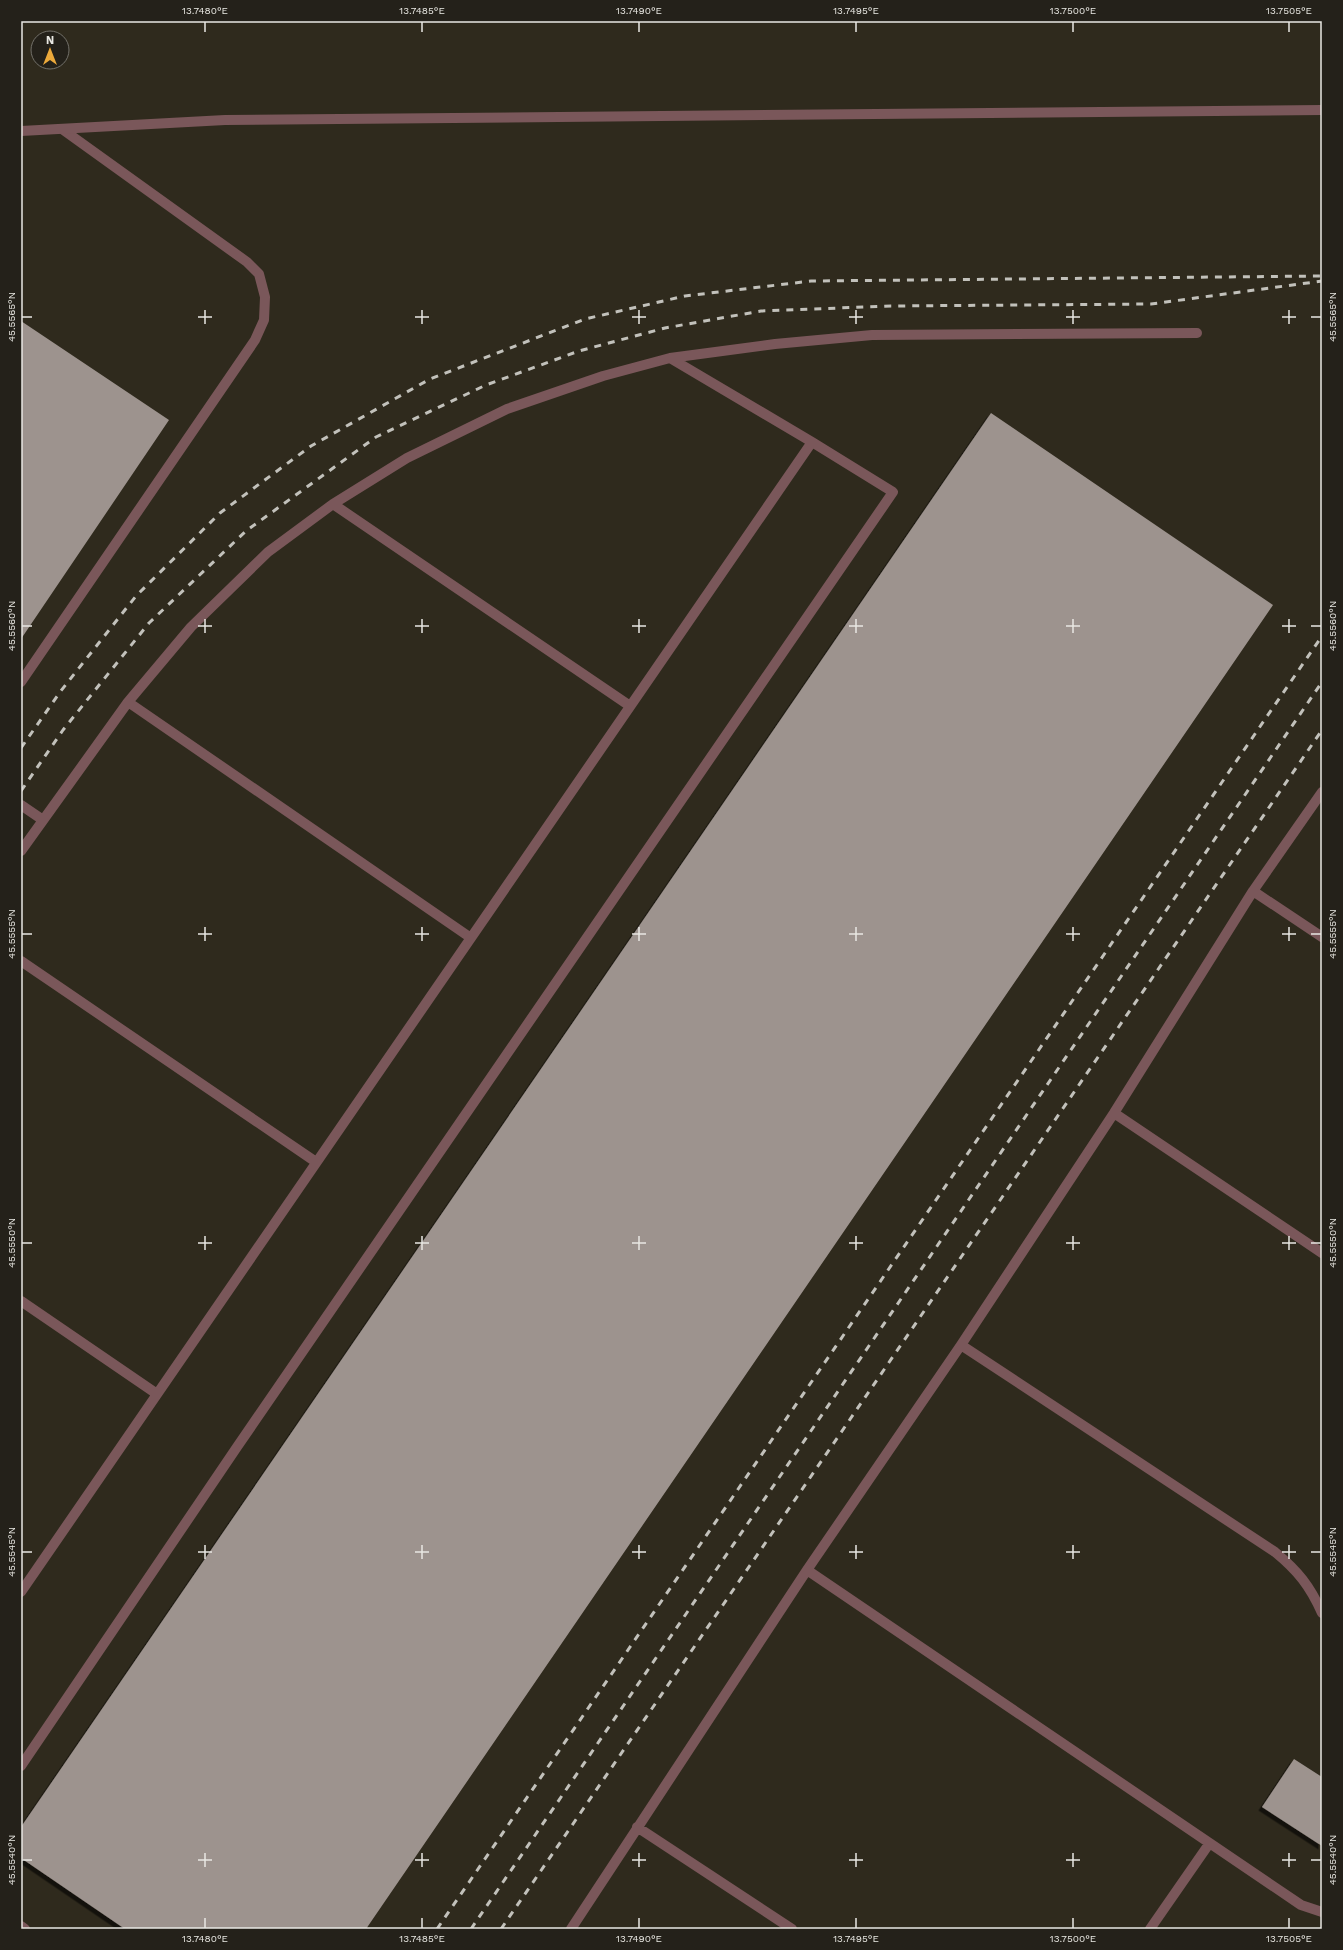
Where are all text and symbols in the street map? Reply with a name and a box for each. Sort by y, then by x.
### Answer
text: 13.7480°E [182,5,228,16]
text: 13.7485°E [399,5,445,16]
text: 13.7490°E [616,5,662,16]
text: 13.7495°E [833,5,879,16]
text: 13.7500°E [1050,5,1096,16]
text: 13.7505°E [1266,5,1312,16]
north arrow [30,30,70,70]
text: N [46,34,54,47]
text: 45.5565°N [6,292,17,342]
text: 45.5565°N [1327,292,1338,342]
text: 45.5560°N [6,601,17,651]
text: 45.5560°N [1327,601,1338,651]
text: 45.5555°N [6,909,17,959]
text: 45.5555°N [1327,909,1338,959]
text: 45.5550°N [6,1218,17,1268]
text: 45.5550°N [1327,1218,1338,1268]
text: 45.5545°N [6,1527,17,1577]
text: 45.5545°N [1327,1527,1338,1577]
text: 45.5540°N [6,1835,17,1885]
text: 45.5540°N [1327,1835,1338,1885]
text: 13.7480°E [182,1933,228,1944]
text: 13.7485°E [399,1933,445,1944]
text: 13.7490°E [616,1933,662,1944]
text: 13.7495°E [833,1933,879,1944]
text: 13.7500°E [1050,1933,1096,1944]
text: 13.7505°E [1266,1933,1312,1944]

